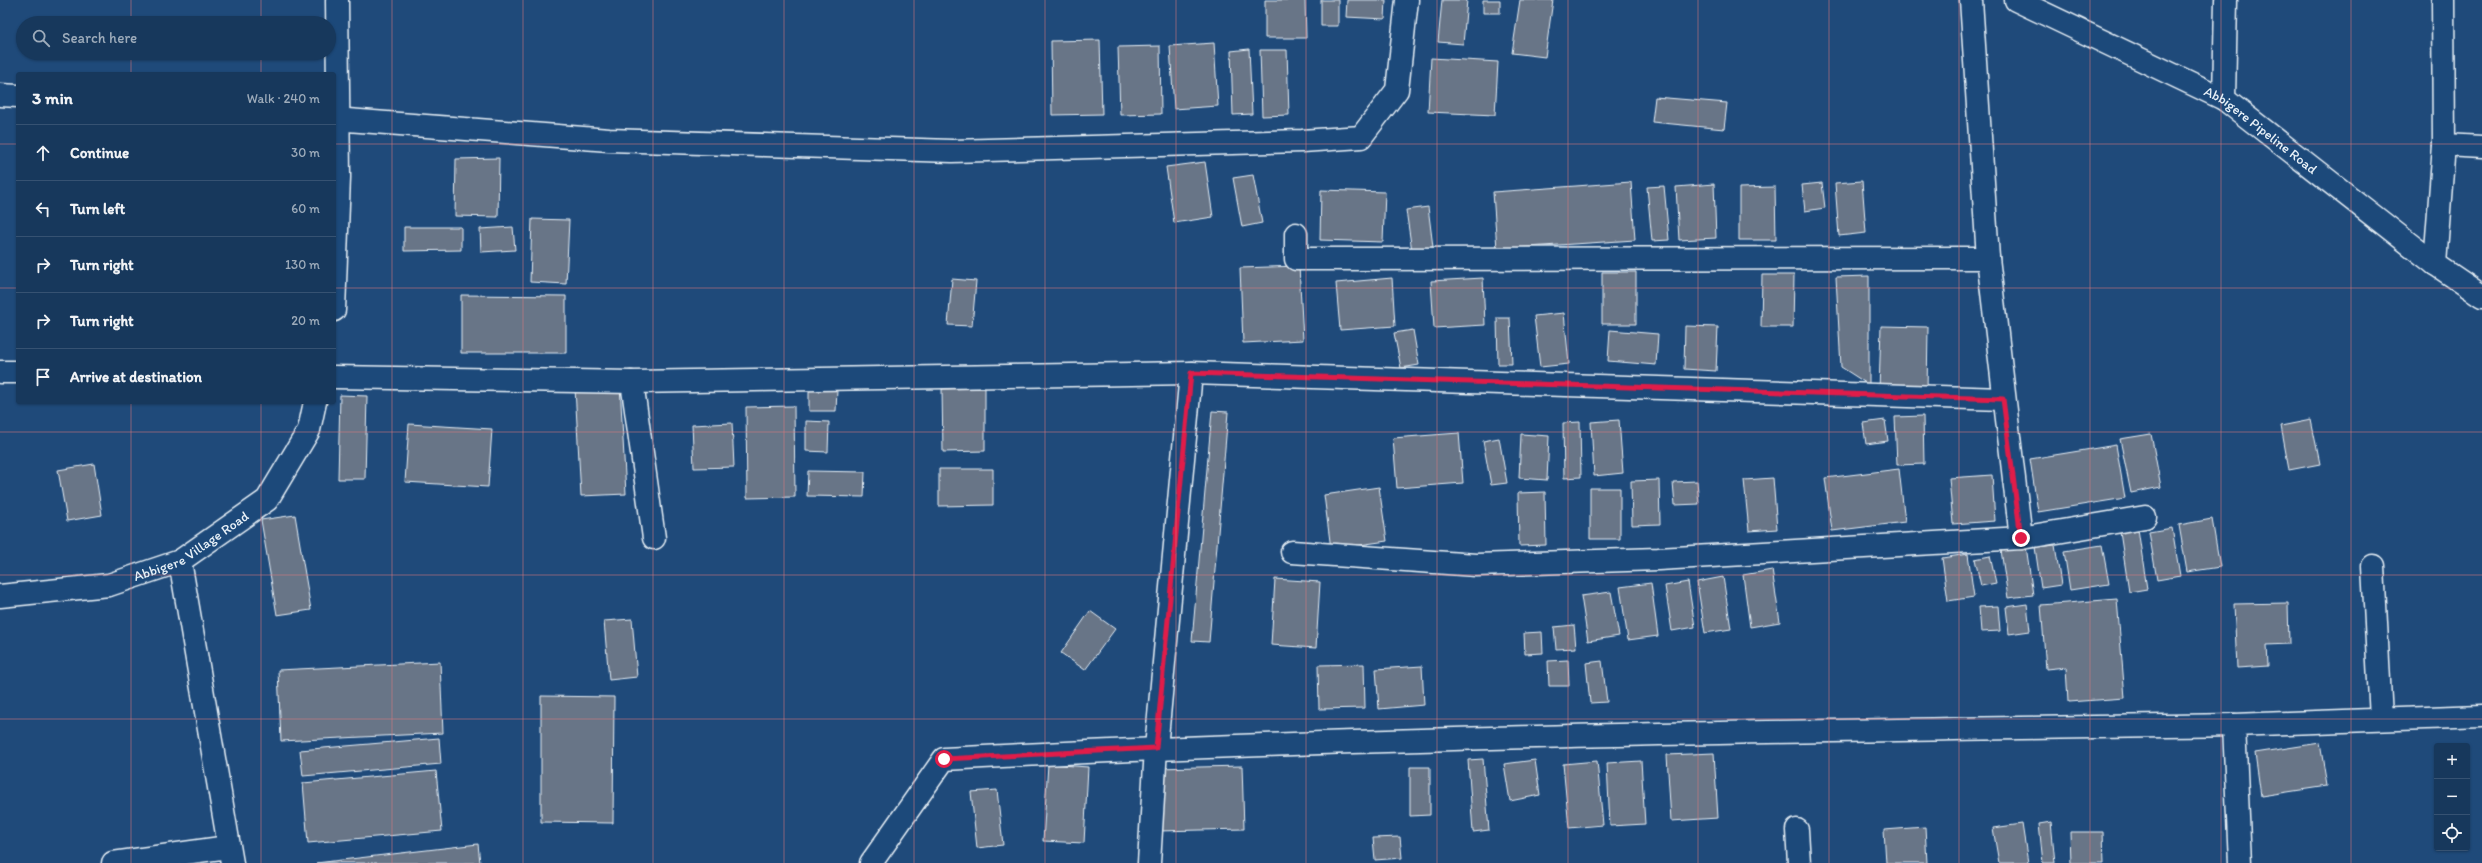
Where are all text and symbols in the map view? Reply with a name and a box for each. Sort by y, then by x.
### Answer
search box [16,16,336,60]
icon: search [30,27,52,49]
text: Search here [62,29,137,47]
street label: Abbigere Pipeline Road [2201,82,2321,178]
text: 3 min [32,88,73,108]
text: Walk · 240 m [247,91,320,106]
icon: ahead [32,142,54,164]
text: Continue [70,144,129,162]
text: 30 m [291,145,320,160]
icon: left [32,198,54,220]
text: Turn left [70,200,125,218]
text: 60 m [291,201,320,216]
icon: right [32,254,54,276]
text: Turn right [70,256,134,274]
text: 130 m [285,257,320,272]
icon: right [32,310,54,332]
text: Turn right [70,312,134,330]
text: 20 m [291,313,320,328]
icon: arrive [32,366,54,388]
text: Arrive at destination [70,368,202,386]
street label: Abbigere Village Road [131,507,252,585]
route end [2012,529,2030,547]
map controls [2434,743,2470,851]
button: + [2434,743,2470,779]
route start [935,750,953,768]
button: − [2434,779,2470,815]
button: locate [2434,815,2470,851]

